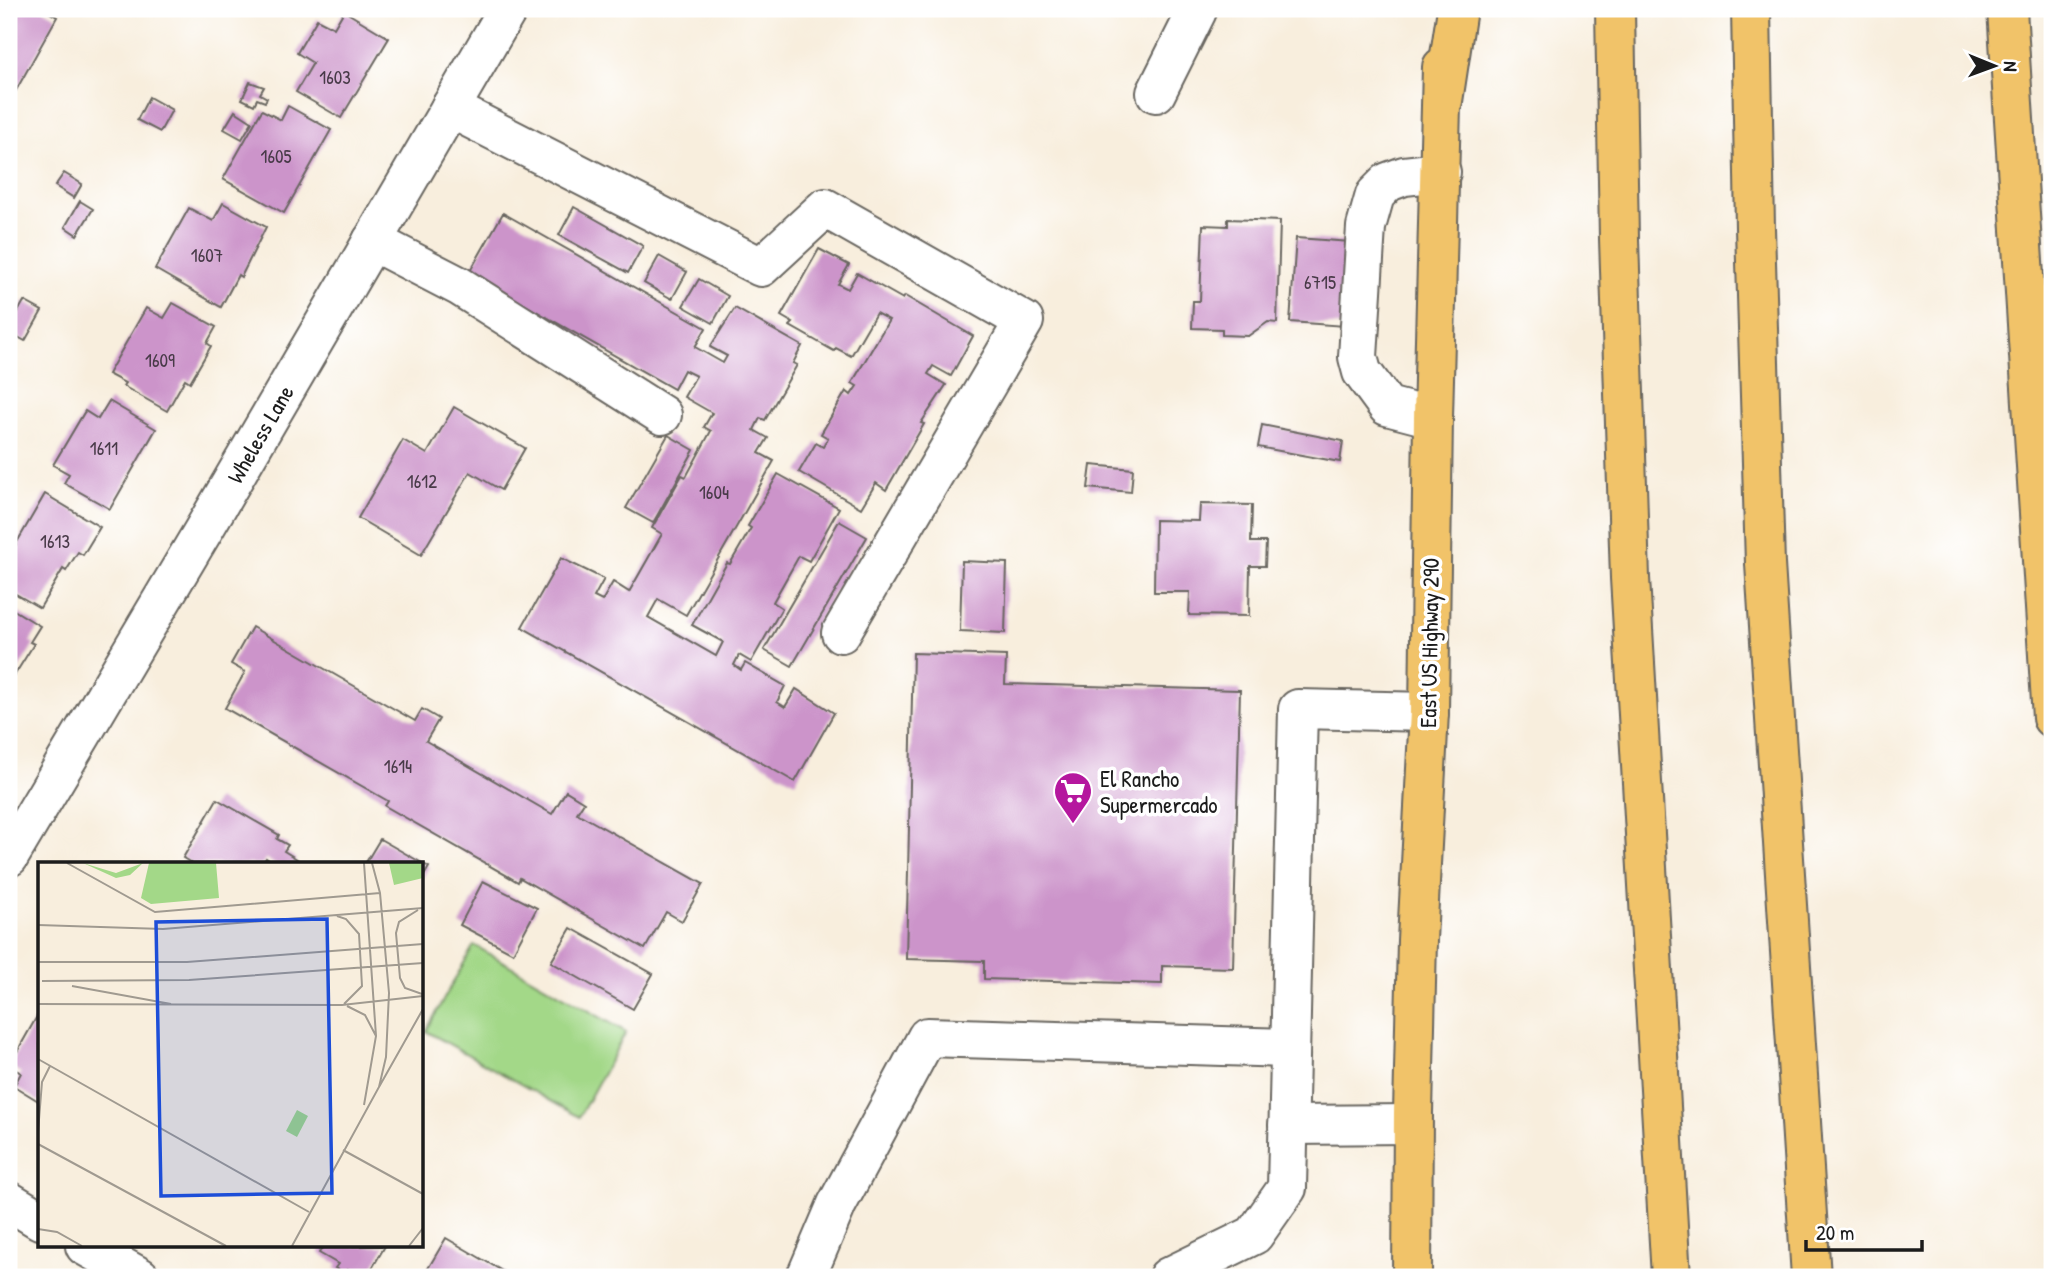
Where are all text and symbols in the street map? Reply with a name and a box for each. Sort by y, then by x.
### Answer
north arrow [1960,32,2030,102]
text: N [1998,61,2024,72]
house number: 1603 [319,64,351,90]
house number: 1605 [260,143,292,169]
house number: 1607 [191,242,223,268]
house number: 6715 [1304,269,1336,295]
house number: 1609 [145,347,175,373]
street label: Wheless Lane [219,379,301,489]
house number: 1611 [90,435,118,461]
house number: 1612 [407,468,437,494]
house number: 1604 [699,479,729,505]
house number: 1613 [40,528,70,554]
street label: East US Highway 290 [1412,558,1446,728]
house number: 1614 [384,753,412,779]
place label: El Rancho Supermercado [1100,763,1217,820]
supermarket icon: El Rancho Supermercado [1052,770,1094,825]
inset map [38,862,424,1248]
scale bar [1806,1209,1921,1253]
text: 20 m [1816,1218,1854,1247]

